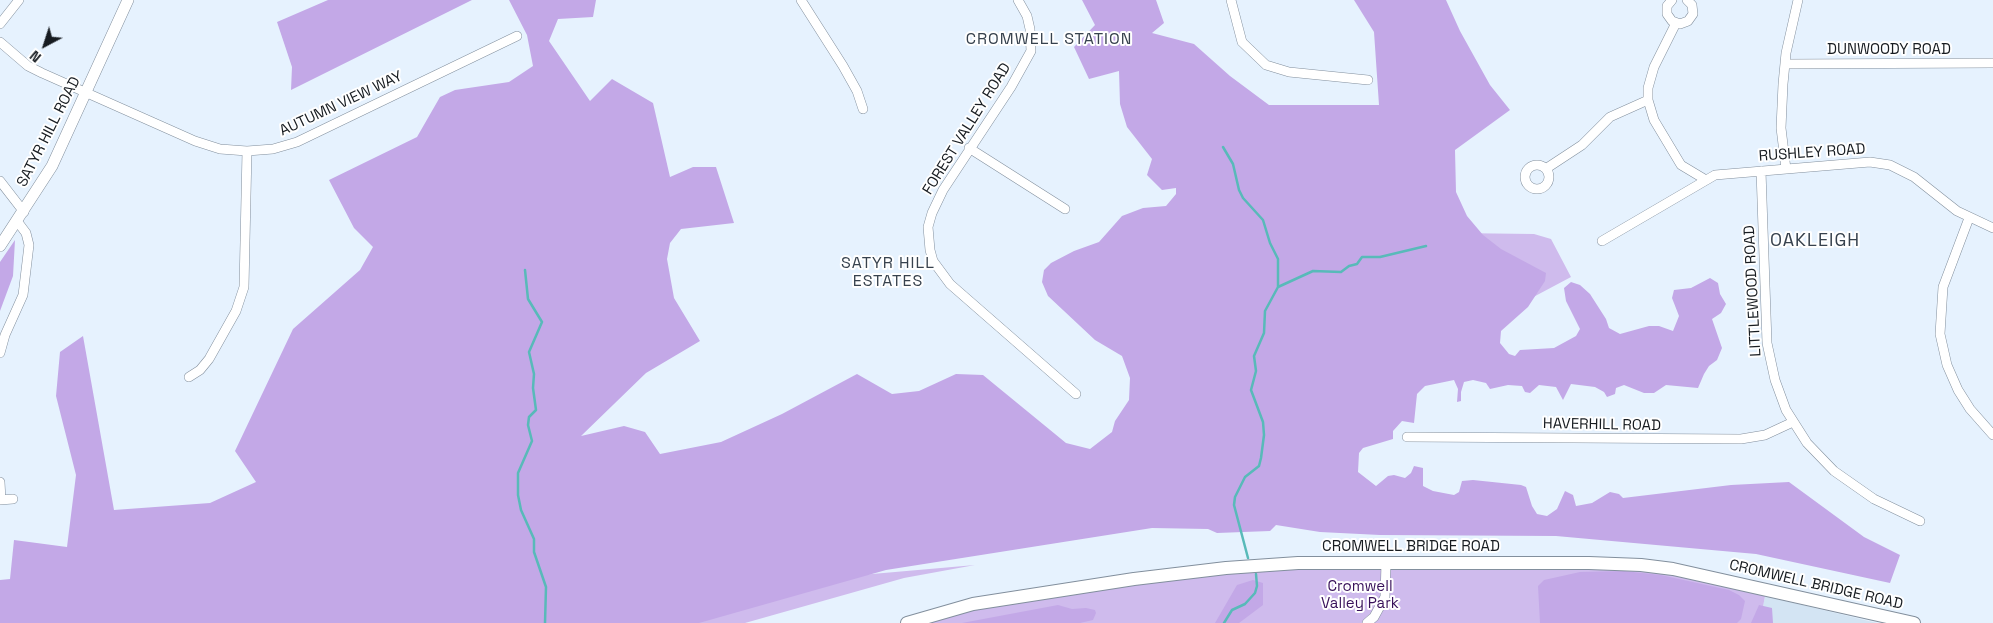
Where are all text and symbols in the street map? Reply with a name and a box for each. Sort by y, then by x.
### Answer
north arrow [20,20,70,70]
district label: CROMWELL STATION [964,30,1134,50]
street label: DUNWOODY ROAD [1827,41,1951,59]
text: N [26,47,45,66]
street label: FOREST VALLEY ROAD [919,60,1015,198]
street label: AUTUMN VIEW WAY [277,68,405,140]
street label: SATYR HILL ROAD [13,74,85,190]
street label: RUSHLEY ROAD [1758,140,1866,166]
street label: LITTLEWOOD ROAD [1741,225,1765,357]
district label: OAKLEIGH [1769,230,1861,252]
district label: SATYR HILL ESTATES [840,254,936,292]
street label: HAVERHILL ROAD [1543,415,1661,435]
street label: CROMWELL BRIDGE ROAD [1322,538,1500,556]
street label: CROMWELL BRIDGE ROAD [1727,556,1905,614]
park label: Cromwell Valley Park [1321,578,1399,613]

